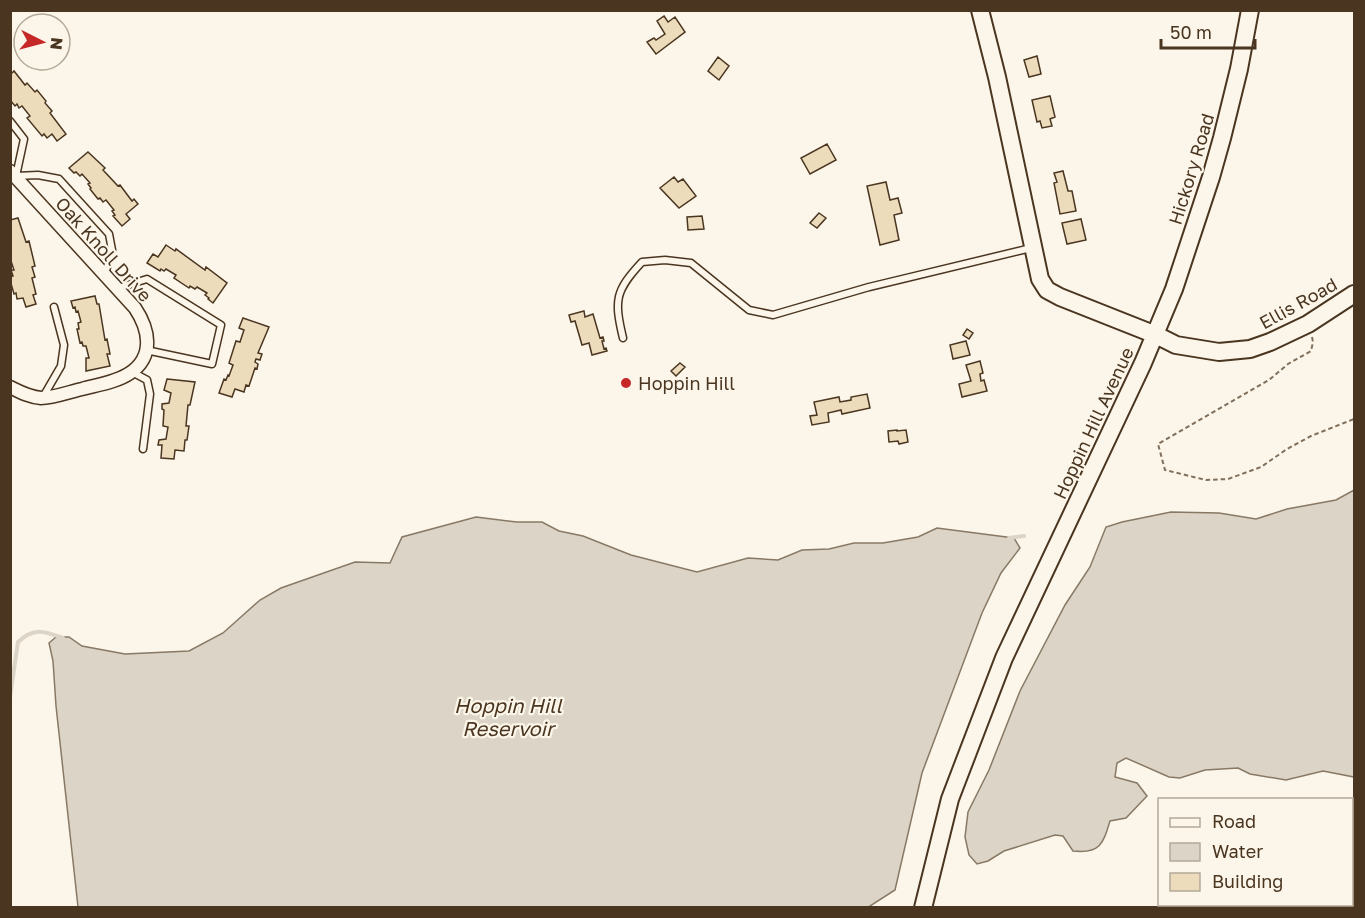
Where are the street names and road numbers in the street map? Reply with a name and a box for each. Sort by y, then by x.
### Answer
street label: Hickory Road [1164,111,1218,227]
street label: Oak Knoll Drive [51,192,157,306]
street label: Ellis Road [1255,273,1341,333]
street label: Hoppin Hill Avenue [1048,344,1138,502]

